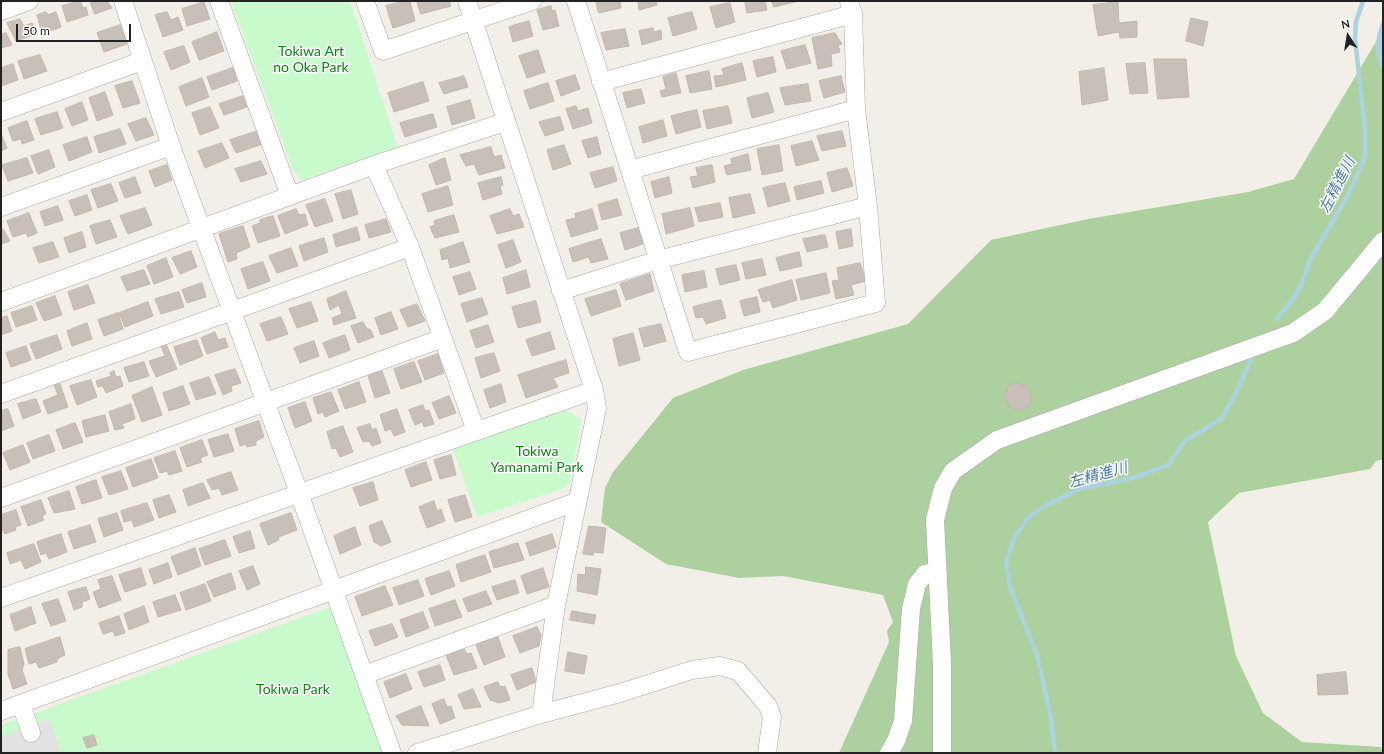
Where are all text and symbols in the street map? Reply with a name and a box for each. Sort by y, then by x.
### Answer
scale bar [18,16,133,42]
north arrow [1328,16,1368,56]
text: N [1340,17,1351,31]
text: 50 m [23,23,50,38]
park label: Tokiwa Art no Oka Park [273,43,349,76]
water label: 左精進川 [1315,154,1359,216]
park label: Tokiwa Yamanami Park [490,443,584,476]
water label: 左精進川 [1067,459,1129,491]
park label: Tokiwa Park [256,681,330,697]

